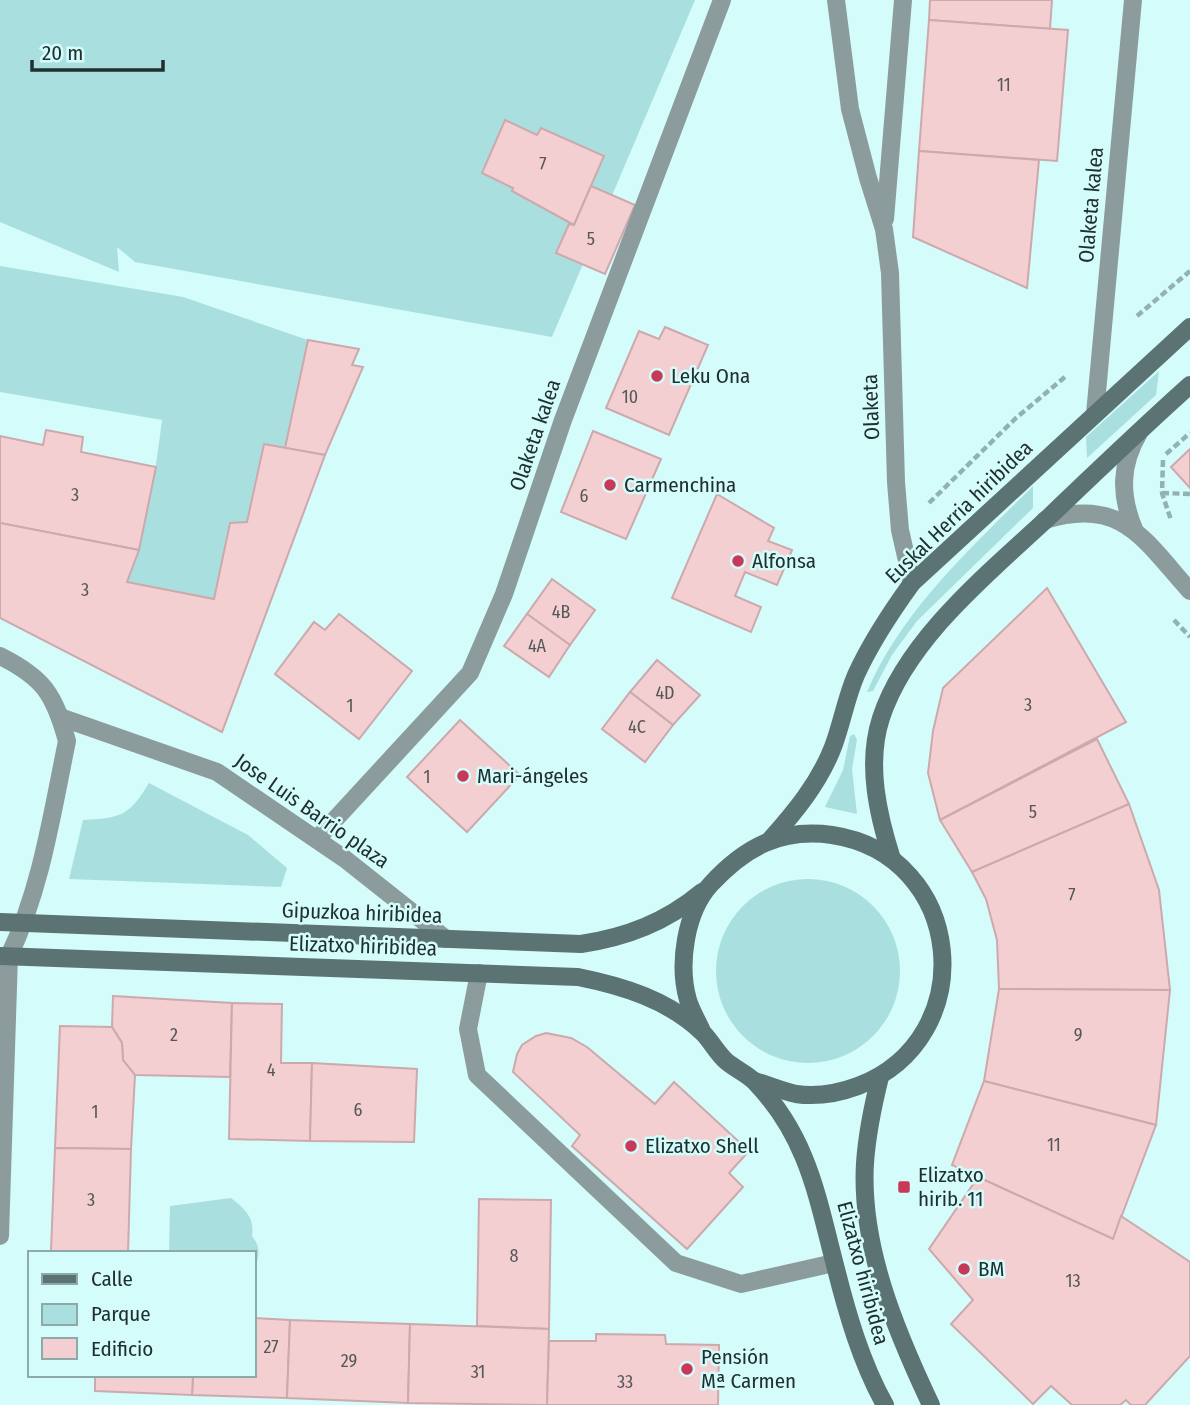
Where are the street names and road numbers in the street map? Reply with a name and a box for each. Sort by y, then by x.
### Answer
street label: Olaketa kalea [1073,146,1109,264]
street label: Olaketa [857,374,885,440]
street label: Olaketa kalea [504,376,566,494]
street label: Euskal Herria hiribidea [880,435,1038,589]
street label: Jose Luis Barrio plaza [230,748,394,874]
street label: Gipuzkoa hiribidea [281,897,443,929]
street label: Elizatxo hiribidea [289,930,437,962]
street label: Elizatxo hiribidea [831,1198,895,1348]

